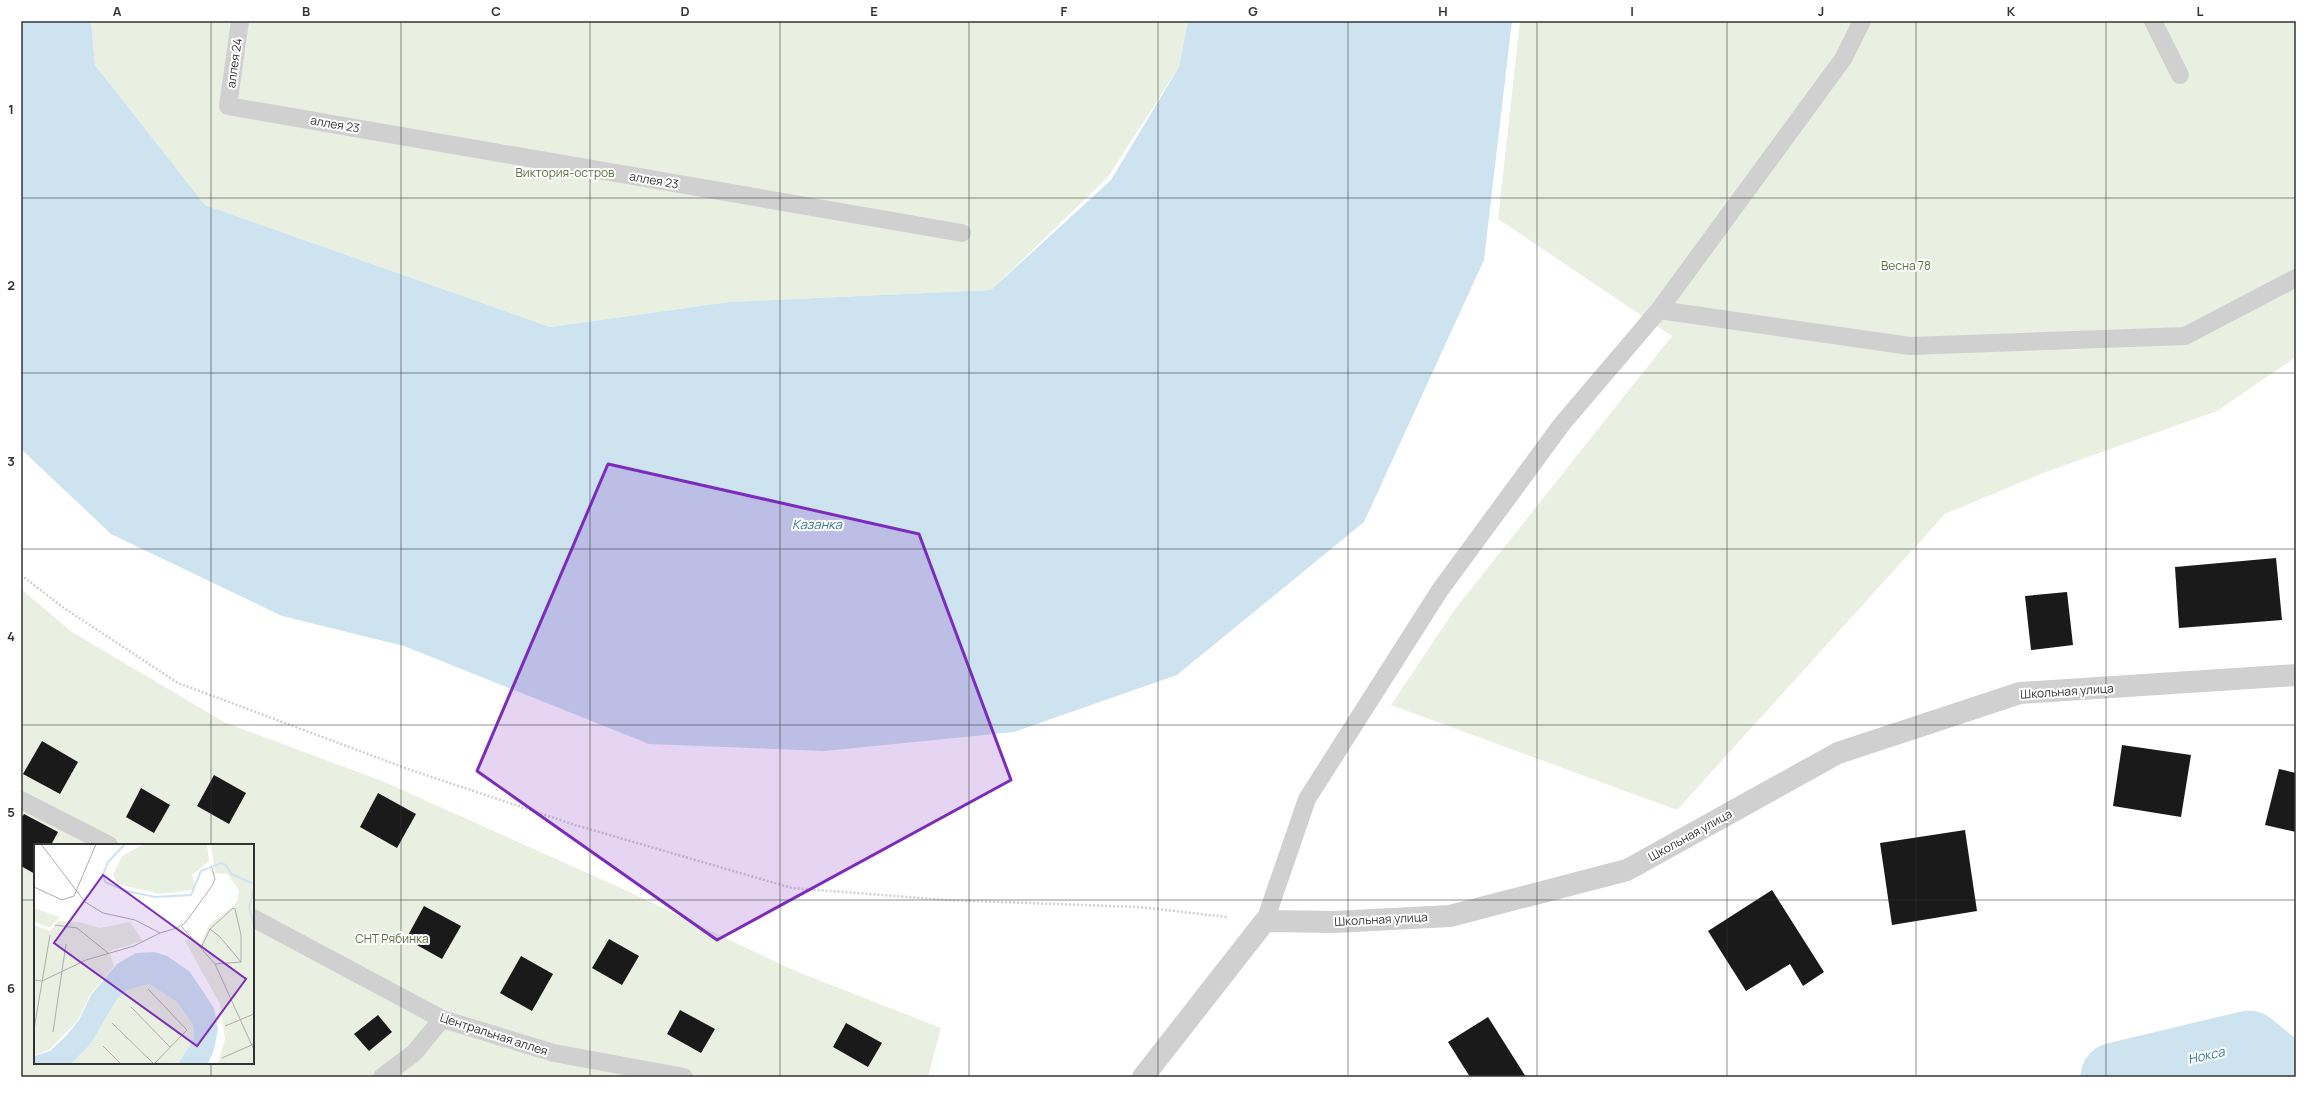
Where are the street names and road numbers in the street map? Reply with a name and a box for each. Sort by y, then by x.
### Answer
street label: аллея 24 [222,37,246,89]
street label: аллея 23 [309,111,361,137]
street label: аллея 23 [628,167,680,193]
street label: Школьная улица [2020,679,2114,703]
street label: Школьная улица [1645,805,1735,865]
street label: Школьная улица [1334,908,1428,930]
street label: Центральная аллея [438,1009,550,1059]

